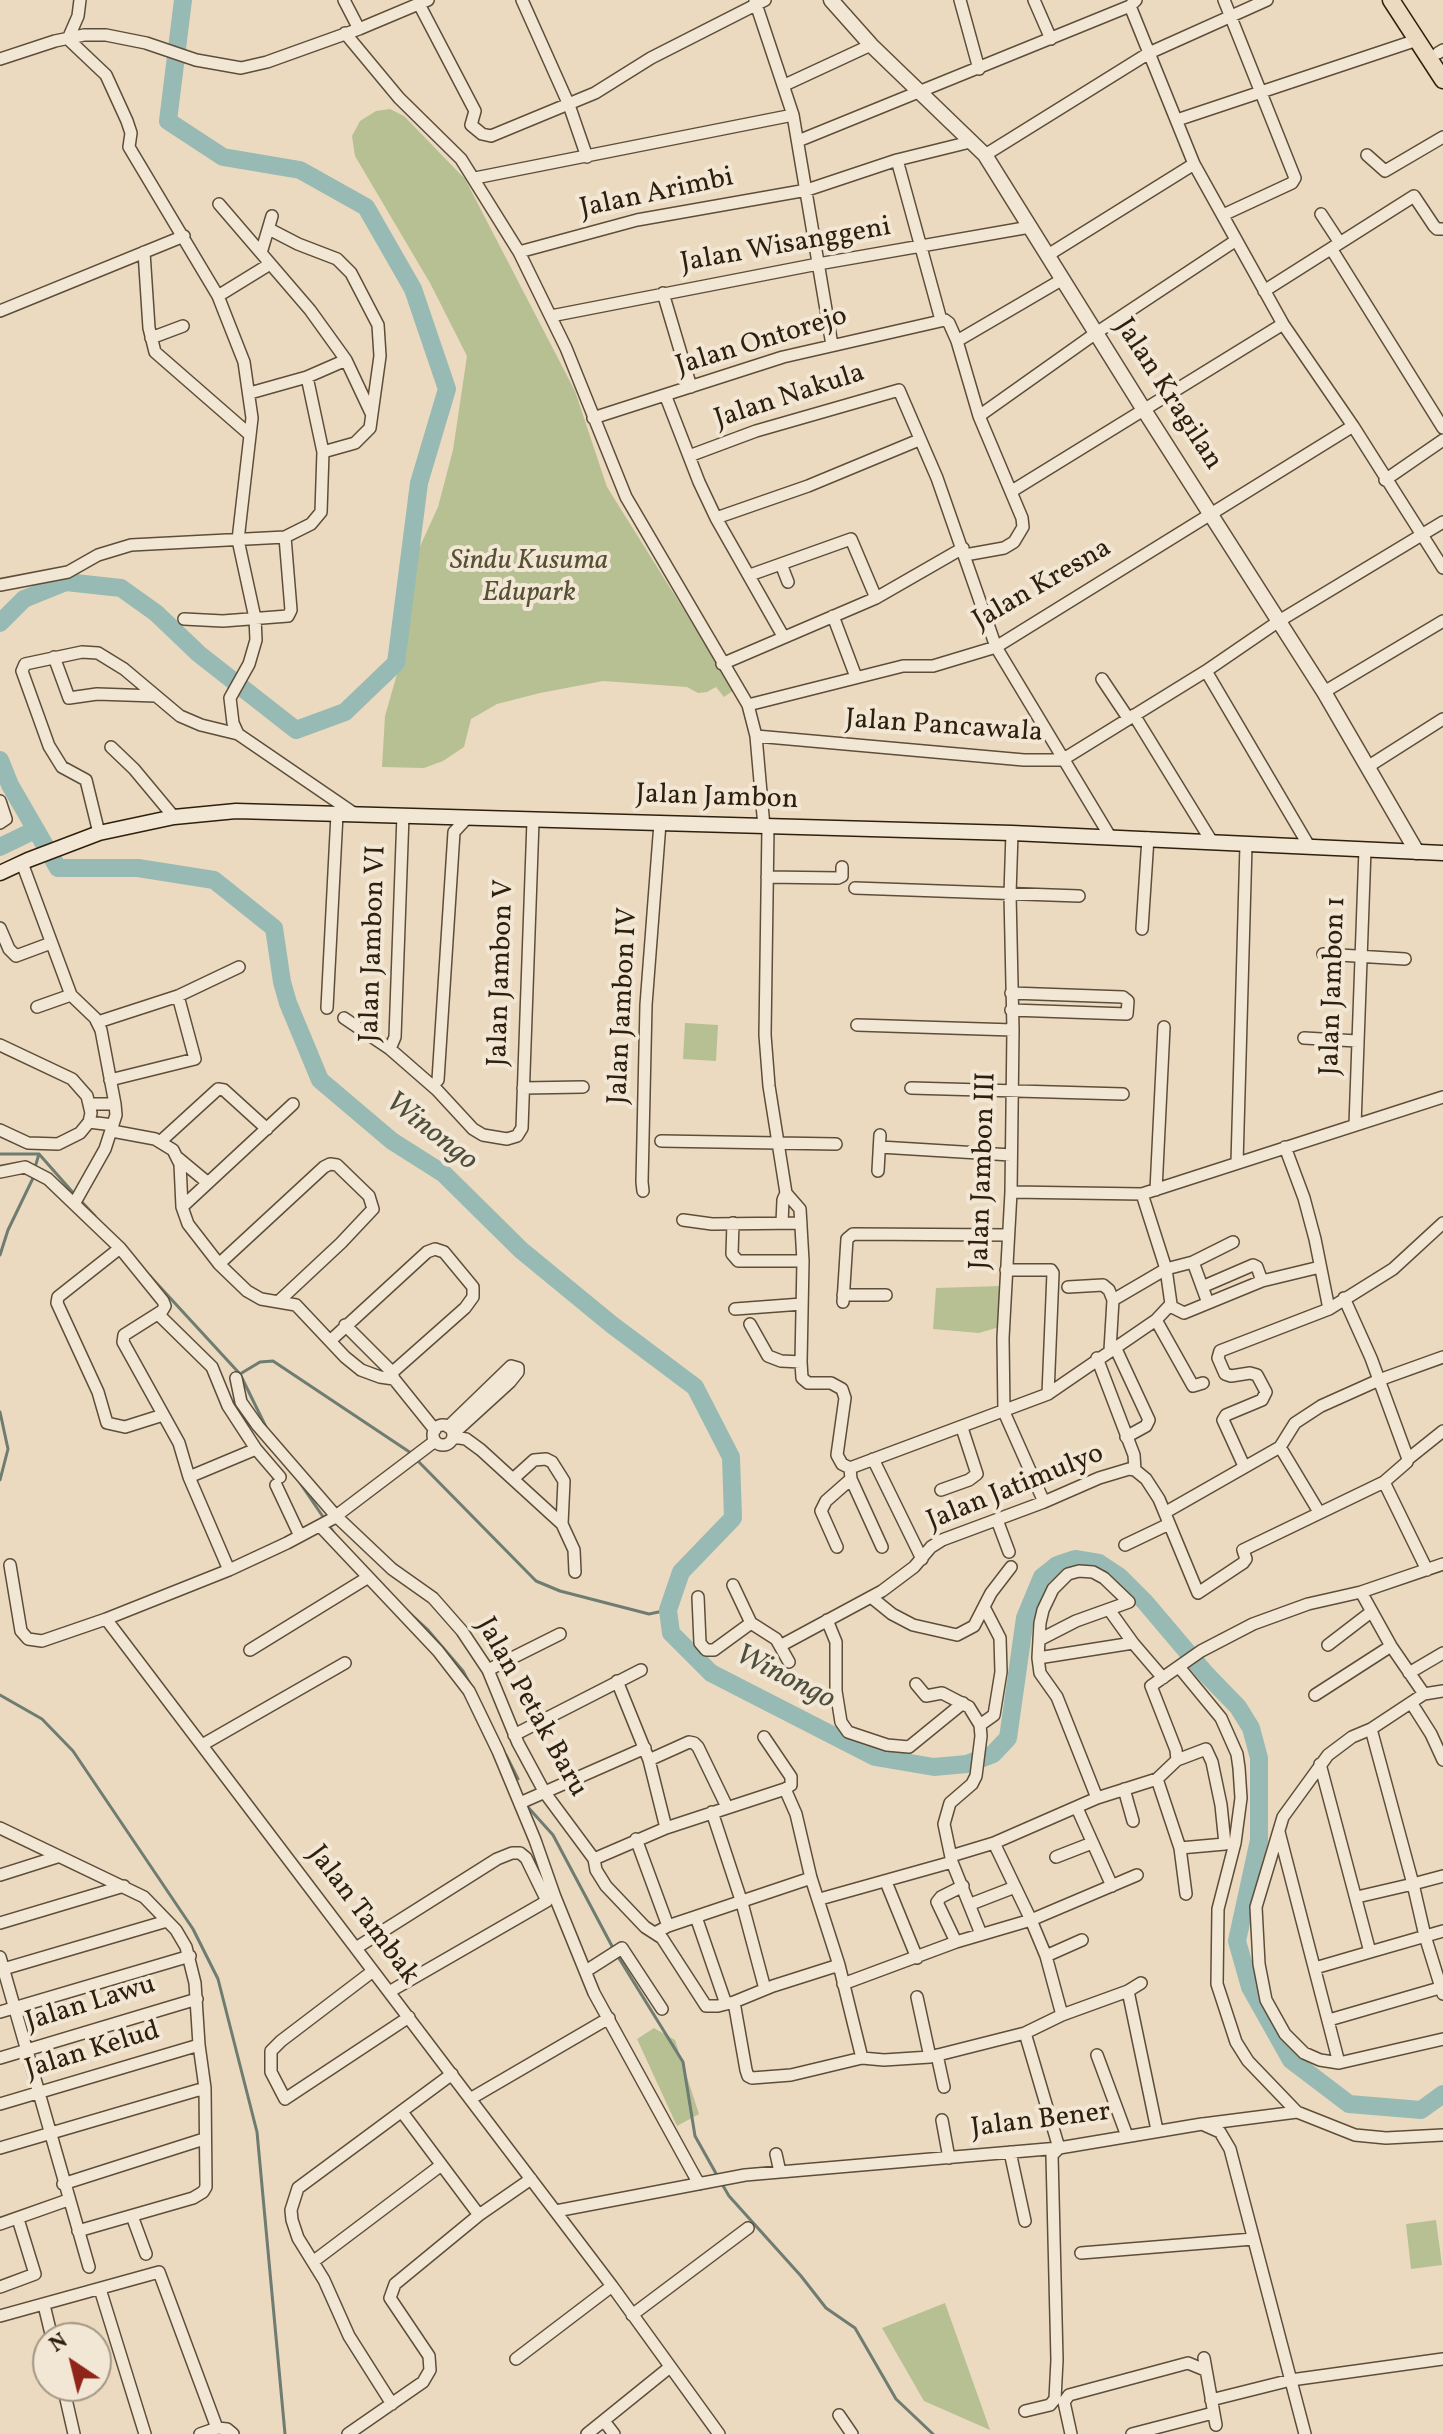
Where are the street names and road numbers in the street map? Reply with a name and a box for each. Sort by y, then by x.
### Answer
street label: Jalan Arimbi [577,162,737,228]
street label: Jalan Wisanggeni [678,212,894,282]
street label: Jalan Ontorejo [672,301,852,385]
street label: Jalan Kragilan [1105,313,1229,477]
street label: Jalan Nakula [711,358,869,438]
street label: Jalan Kresna [968,533,1118,639]
street label: Jalan Pancawala [844,704,1044,752]
street label: Jalan Jambon [635,779,799,819]
street label: Jalan Jambon VI [355,845,395,1043]
street label: Jalan Jambon V [483,879,523,1067]
street label: Jalan Jambon 1 [1315,896,1355,1076]
street label: Jalan Jambon IV [603,907,647,1105]
street label: Jalan Jambon III [965,1071,1005,1271]
street label: Jalan Jatimulyo [923,1438,1109,1540]
street label: Jalan Petak Baru [467,1612,593,1804]
street label: Jalan Tambak [299,1840,425,1992]
street label: Jalan Lawu [22,1969,160,2041]
street label: Jalan Kelud [22,2016,164,2088]
street label: Jalan Bener [969,2097,1113,2147]

